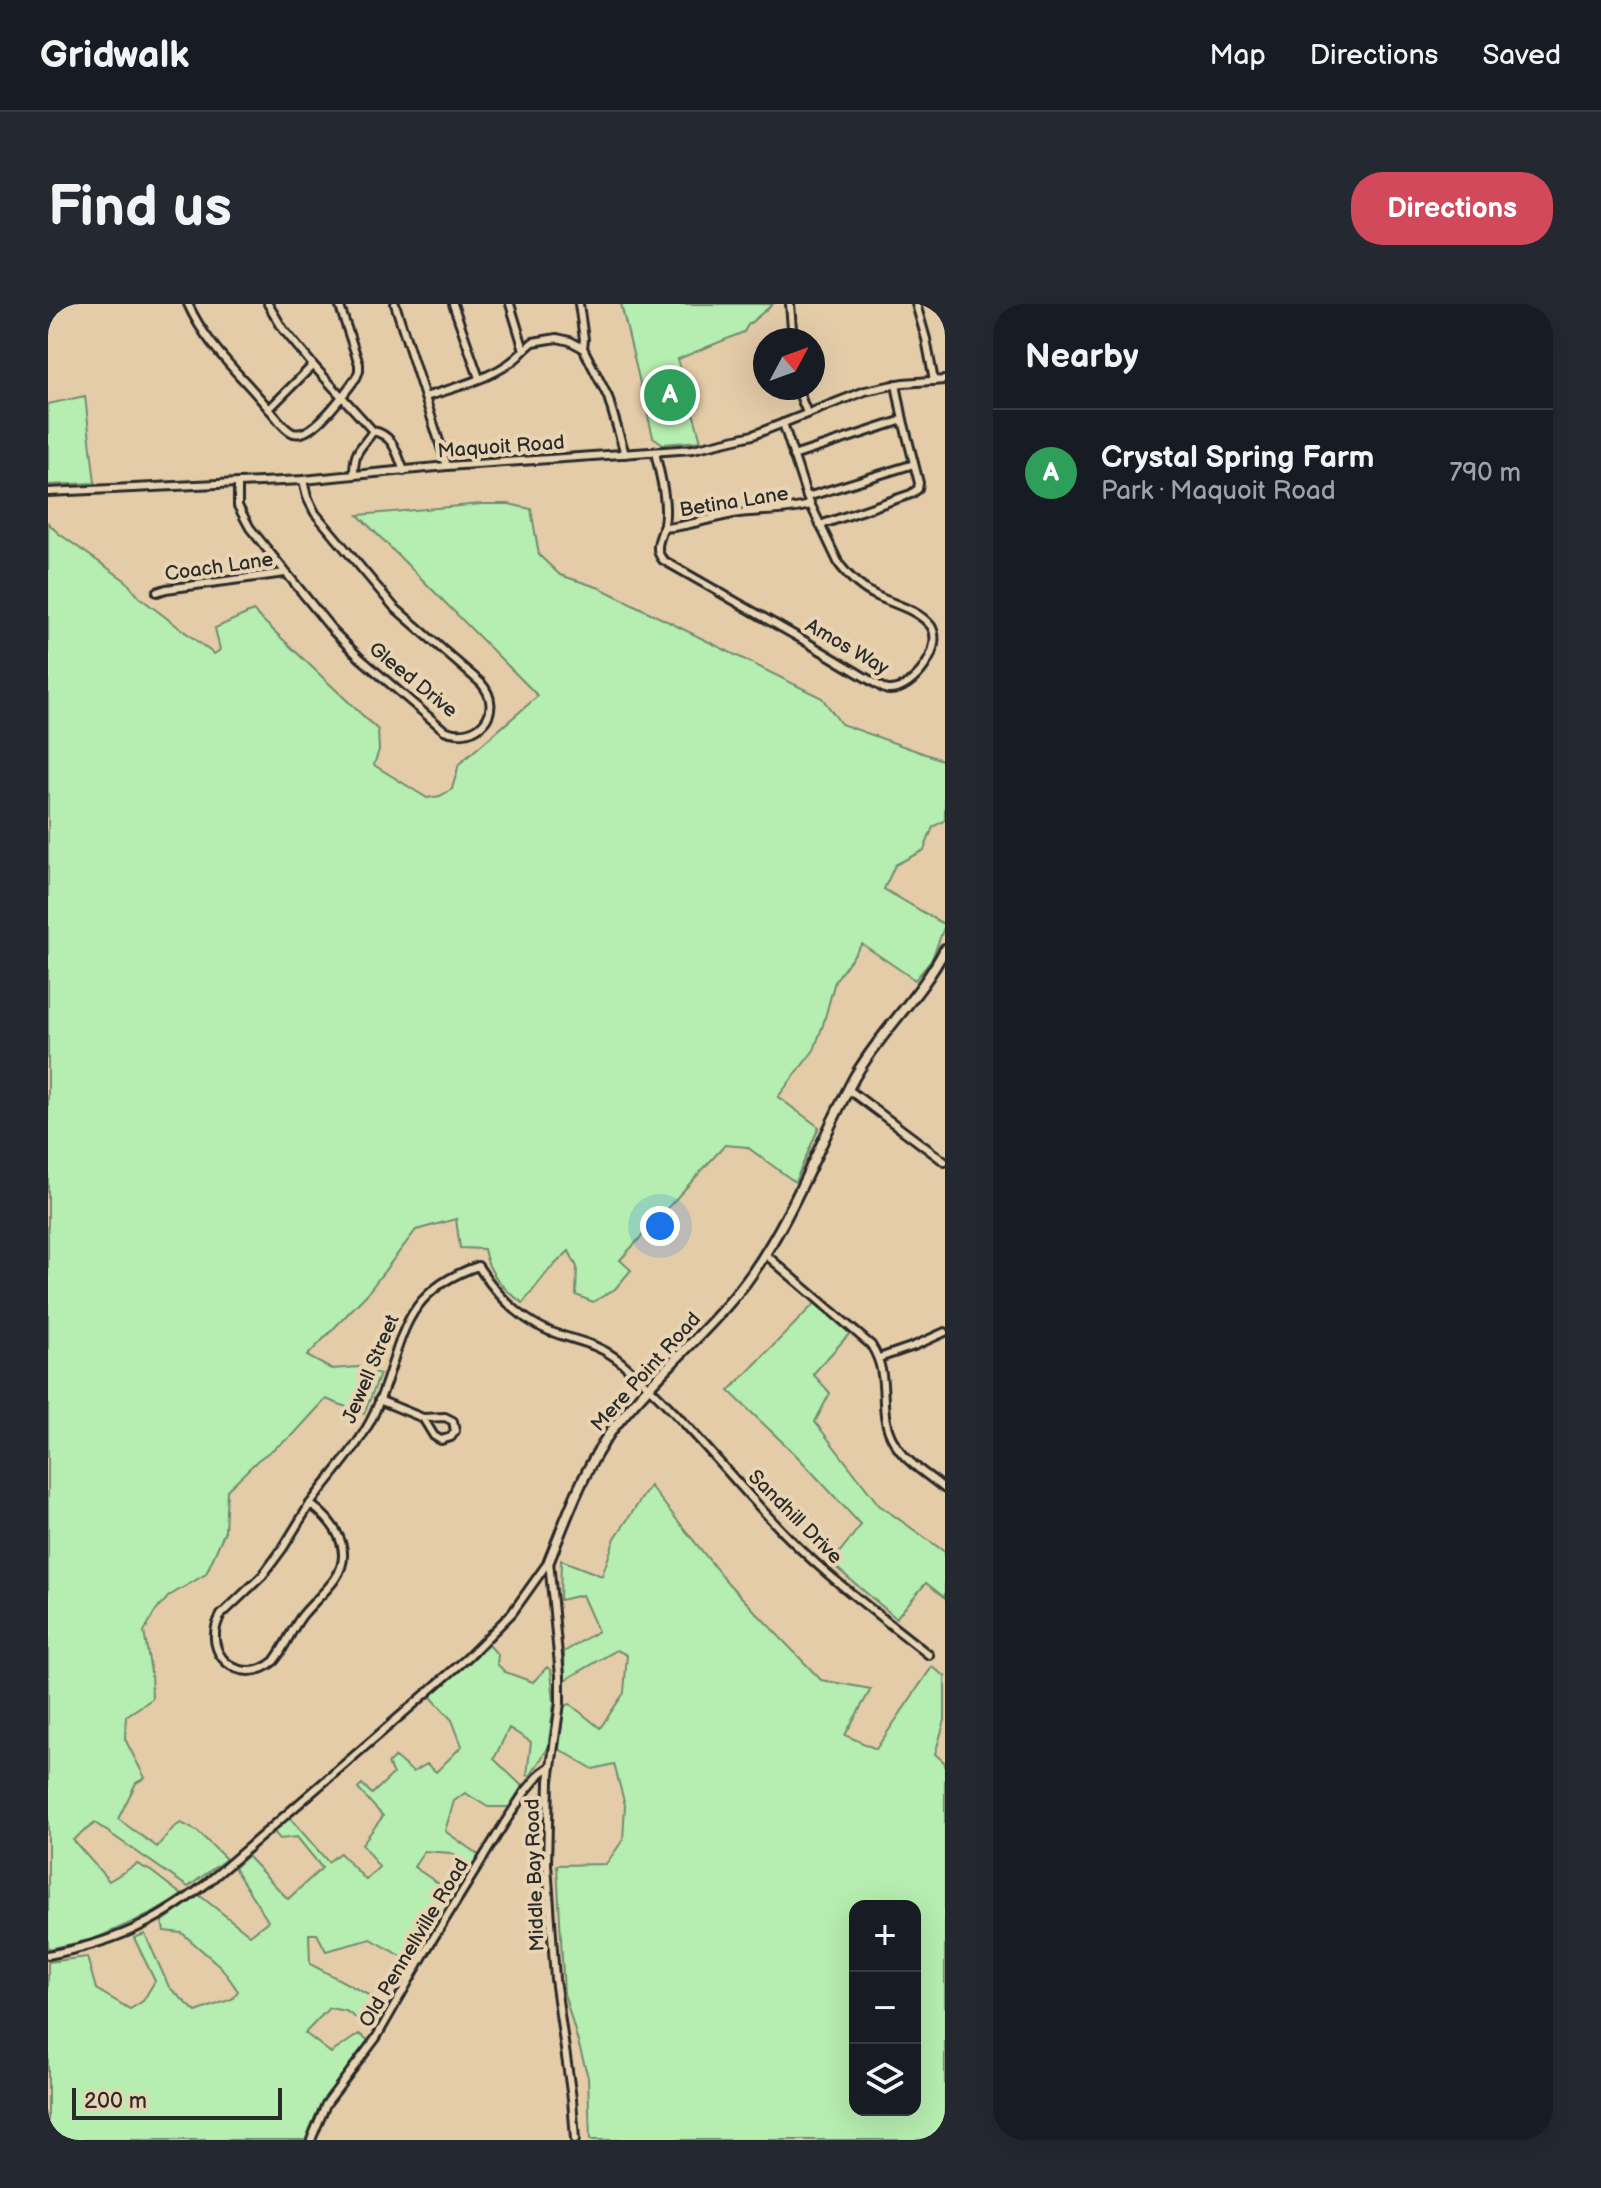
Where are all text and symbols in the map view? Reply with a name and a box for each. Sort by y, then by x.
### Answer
text: Gridwalk [40,33,189,78]
text: Map [1209,39,1266,72]
text: Directions [1310,39,1438,72]
text: Saved [1482,39,1561,72]
button: Directions [1351,172,1553,245]
text: Find us [48,175,232,242]
north arrow [753,328,825,400]
text: Nearby [1025,336,1139,377]
pin: A [644,365,696,425]
street label: Maquoit Road [437,431,565,463]
text: Crystal Spring Farm [1101,440,1374,476]
text: A [1043,458,1059,489]
text: 790 m [1449,458,1521,489]
text: Park · Maquoit Road [1101,476,1336,507]
street label: Betina Lane [678,482,790,522]
street label: Coach Lane [163,547,275,586]
street label: Amos Way [801,614,893,680]
street label: Gleed Drive [364,637,462,723]
your location [640,1206,680,1246]
street label: Mere Point Road [586,1307,706,1437]
street label: Jewell Street [337,1311,405,1427]
street label: Sandhill Drive [743,1465,847,1569]
street label: Middle Bay Road [520,1798,550,1952]
street label: Old Pennellville Road [354,1854,474,2032]
map controls [849,1900,921,2116]
button: + [849,1900,921,1972]
button: − [849,1972,921,2044]
button: layers [849,2044,921,2116]
scale bar [72,2084,282,2120]
text: 200 m [84,2088,147,2115]

